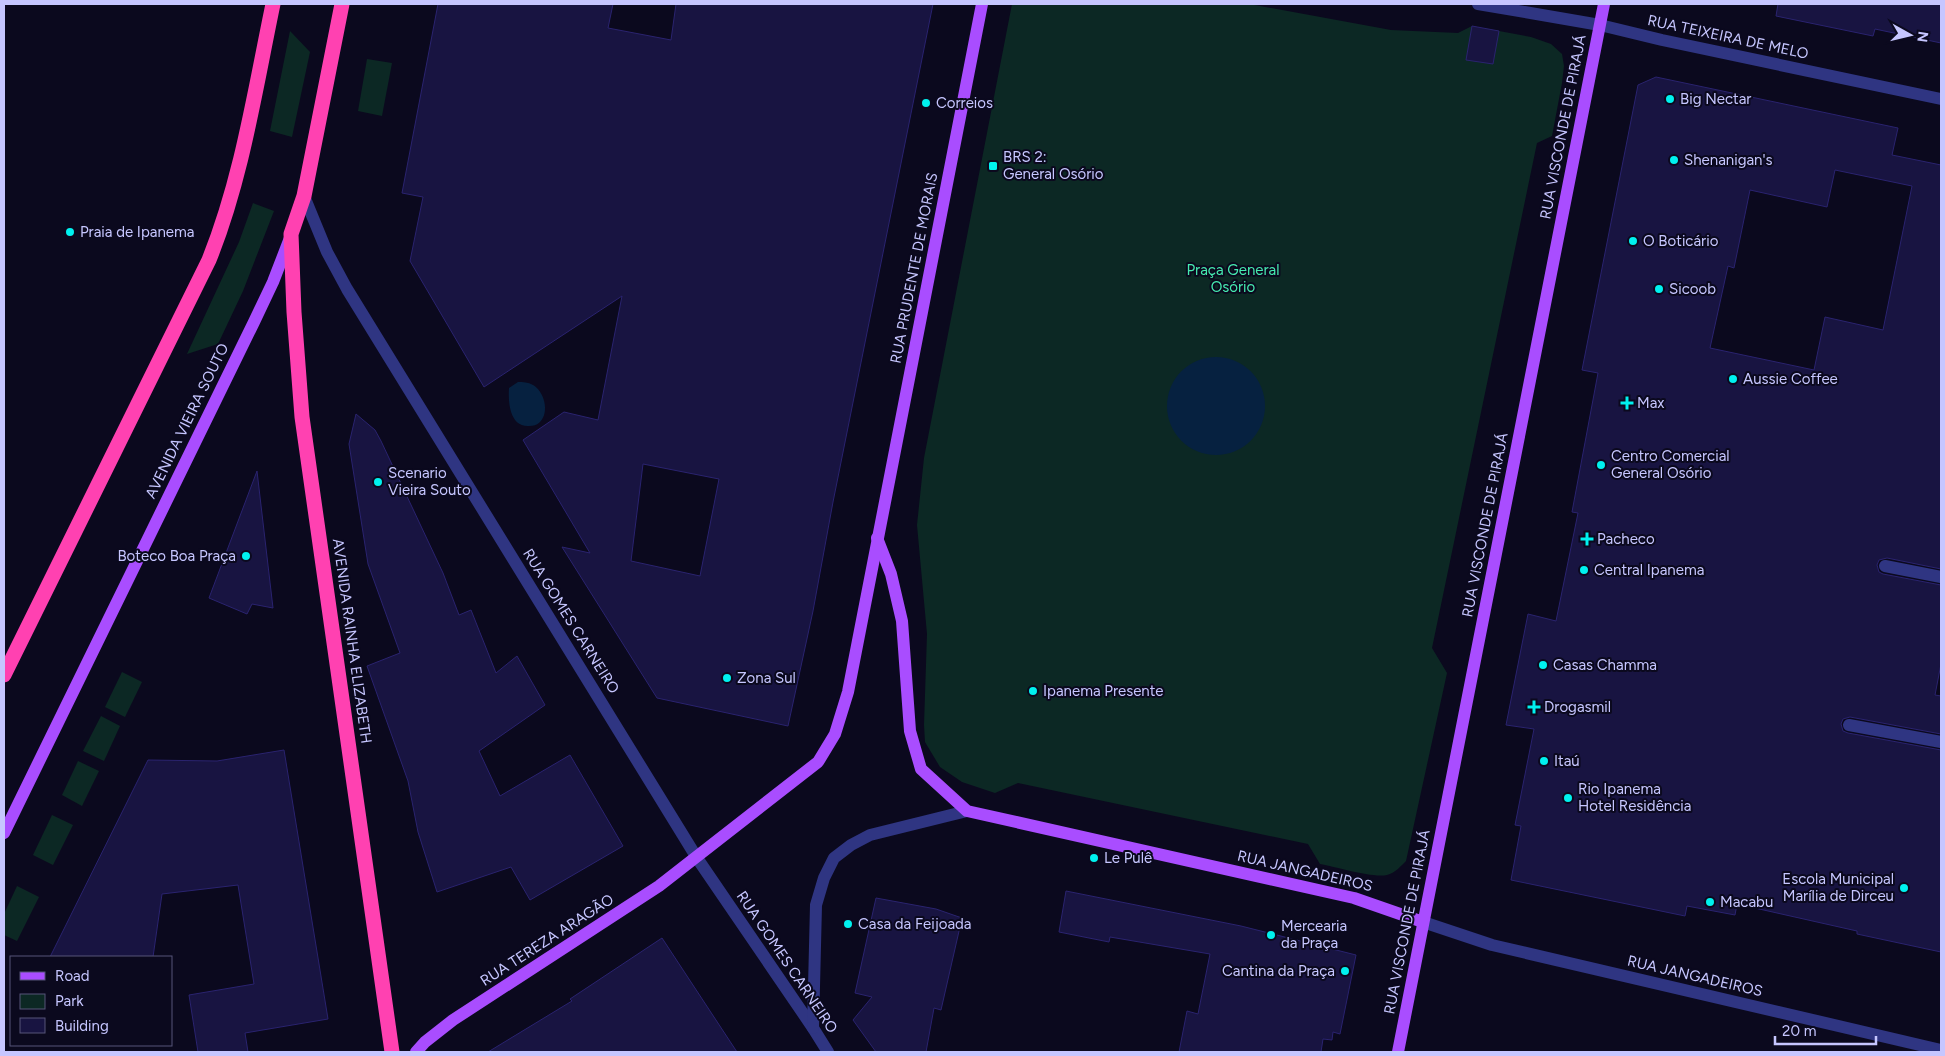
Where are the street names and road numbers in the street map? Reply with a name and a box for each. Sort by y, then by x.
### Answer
street label: RUA TEIXEIRA DE MELO [1646,11,1810,63]
street label: RUA VISCONDE DE PIRAJÁ [1536,33,1590,221]
street label: RUA PRUDENTE DE MORAIS [887,171,941,365]
street label: AVENIDA VIEIRA SOUTO [142,340,232,502]
street label: RUA VISCONDE DE PIRAJÁ [1458,431,1512,619]
street label: AVENIDA RAINHA ELIZABETH [329,537,375,745]
street label: RUA GOMES CARNEIRO [519,545,623,697]
street label: RUA VISCONDE DE PIRAJÁ [1380,828,1434,1016]
street label: RUA JANGADEIROS [1236,847,1374,895]
street label: RUA GOMES CARNEIRO [733,888,841,1036]
street label: RUA TEREZA ARAGÃO [477,890,617,990]
street label: RUA JANGADEIROS [1626,952,1764,1000]

